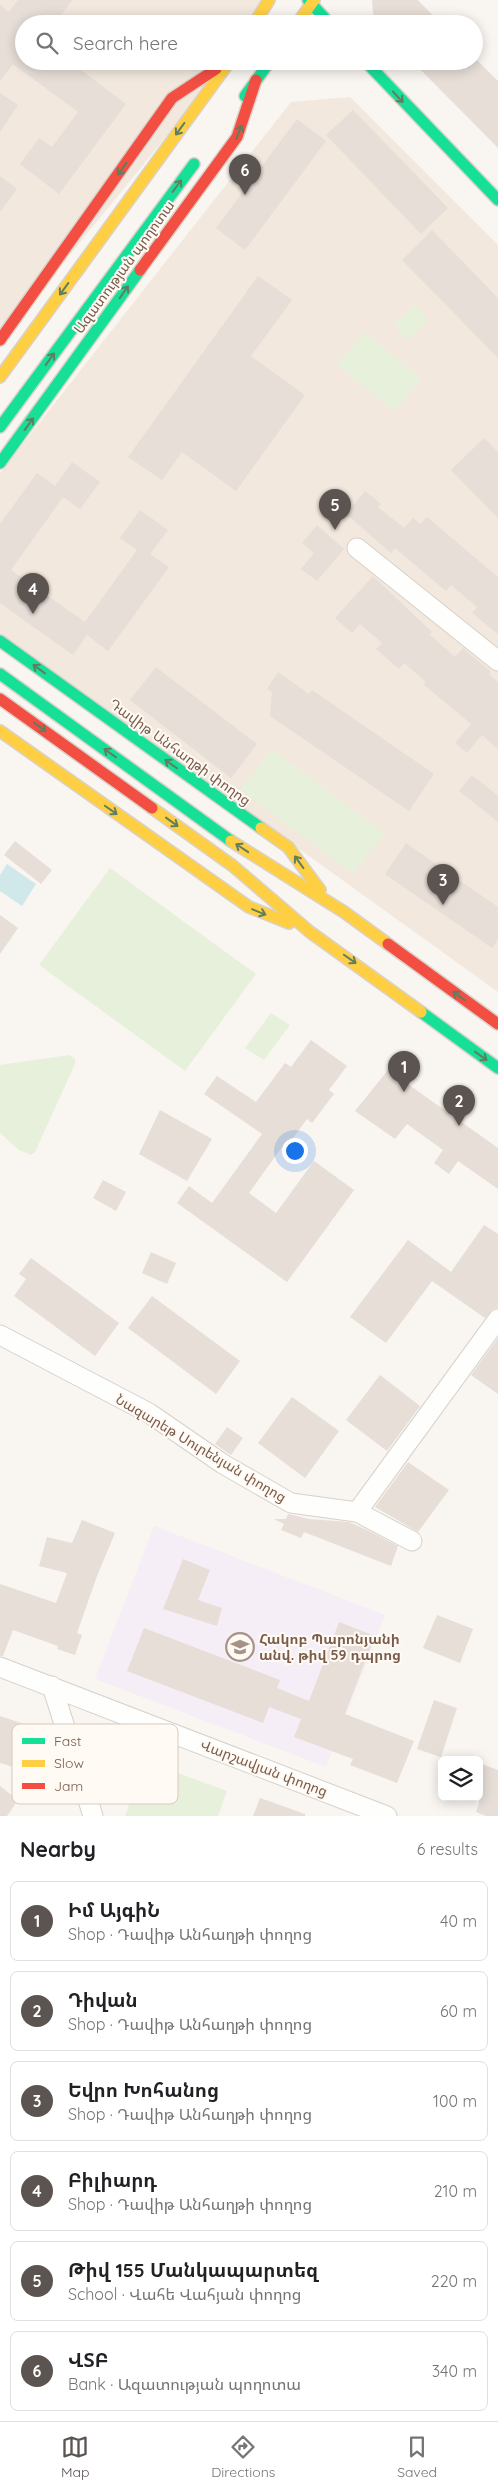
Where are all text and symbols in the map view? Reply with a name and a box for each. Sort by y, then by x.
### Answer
search box [15,15,483,70]
icon: search [33,29,61,57]
text: Search here [73,31,178,55]
one-way arrow [392,91,404,103]
one-way arrow [175,122,186,135]
one-way arrow [234,125,244,140]
pin: 6 [229,154,261,195]
one-way arrow [117,162,127,176]
one-way arrow [172,179,182,193]
street label: Ազատության պողոտա [70,197,178,337]
one-way arrow [59,282,69,296]
one-way arrow [119,286,129,300]
one-way arrow [45,353,55,367]
one-way arrow [24,417,34,431]
pin: 5 [319,489,351,530]
pin: 4 [17,573,49,614]
one-way arrow [32,664,46,674]
street label: Դավիթ Անհաղթի փողոց [106,695,254,809]
one-way arrow [32,722,46,732]
one-way arrow [104,748,117,759]
one-way arrow [164,759,178,769]
one-way arrow [104,805,118,815]
one-way arrow [164,817,178,827]
one-way arrow [235,843,249,853]
one-way arrow [294,855,304,869]
pin: 3 [427,864,459,905]
one-way arrow [251,907,266,917]
one-way arrow [343,954,356,965]
one-way arrow [452,990,466,1001]
one-way arrow [474,1050,487,1061]
pin: 1 [388,1051,420,1092]
pin: 2 [443,1085,475,1126]
your location [282,1138,308,1164]
street label: Նազարեթ Սուրենյան փողոց [112,1390,290,1506]
place label: Հակոբ Պարոնյանի անվ. թիվ 59 դպրոց [259,1630,401,1664]
school or university icon: Հակոբ Պարոնյանի անվ. թիվ 59 դպրոց [225,1632,255,1662]
legend [12,1724,178,1804]
text: Fast [54,1732,82,1750]
street label: Վարշավյան փողոց [198,1735,330,1801]
text: Slow [54,1754,84,1772]
map controls [438,1756,483,1801]
button: layers [438,1756,483,1801]
text: Jam [54,1777,83,1795]
text: Nearby [20,1836,96,1862]
text: 6 results [417,1839,478,1859]
text: Իմ ԱյգիՆ [68,1898,160,1922]
text: 1 [34,1911,40,1931]
text: 40 m [440,1911,477,1931]
text: Shop · Դավիթ Անհաղթի փողոց [68,1924,312,1944]
text: Դիվան [68,1988,138,2012]
text: 2 [32,2001,42,2021]
text: 60 m [440,2001,477,2021]
text: Shop · Դավիթ Անհաղթի փողոց [68,2014,312,2034]
text: Եվրո Խոհանոց [68,2078,219,2102]
text: 3 [33,2091,41,2111]
text: 100 m [433,2091,477,2111]
text: Shop · Դավիթ Անհաղթի փողոց [68,2104,312,2124]
text: Բիլիարդ [68,2168,157,2192]
text: 4 [32,2181,42,2201]
text: 210 m [434,2181,477,2201]
text: Shop · Դավիթ Անհաղթի փողոց [68,2194,312,2214]
text: Թիվ 155 Մանկապարտեզ [68,2258,318,2282]
text: 5 [32,2271,42,2291]
text: 220 m [431,2271,477,2291]
text: School · Վահե Վահյան փողոց [68,2284,301,2304]
text: ՎՏԲ [68,2348,108,2372]
text: 6 [33,2361,41,2381]
text: 340 m [432,2361,477,2381]
text: Bank · Ազատության պողոտա [68,2374,301,2394]
tab: Map [61,2433,89,2481]
tab: Directions [211,2433,275,2481]
tab: Saved [397,2433,437,2481]

